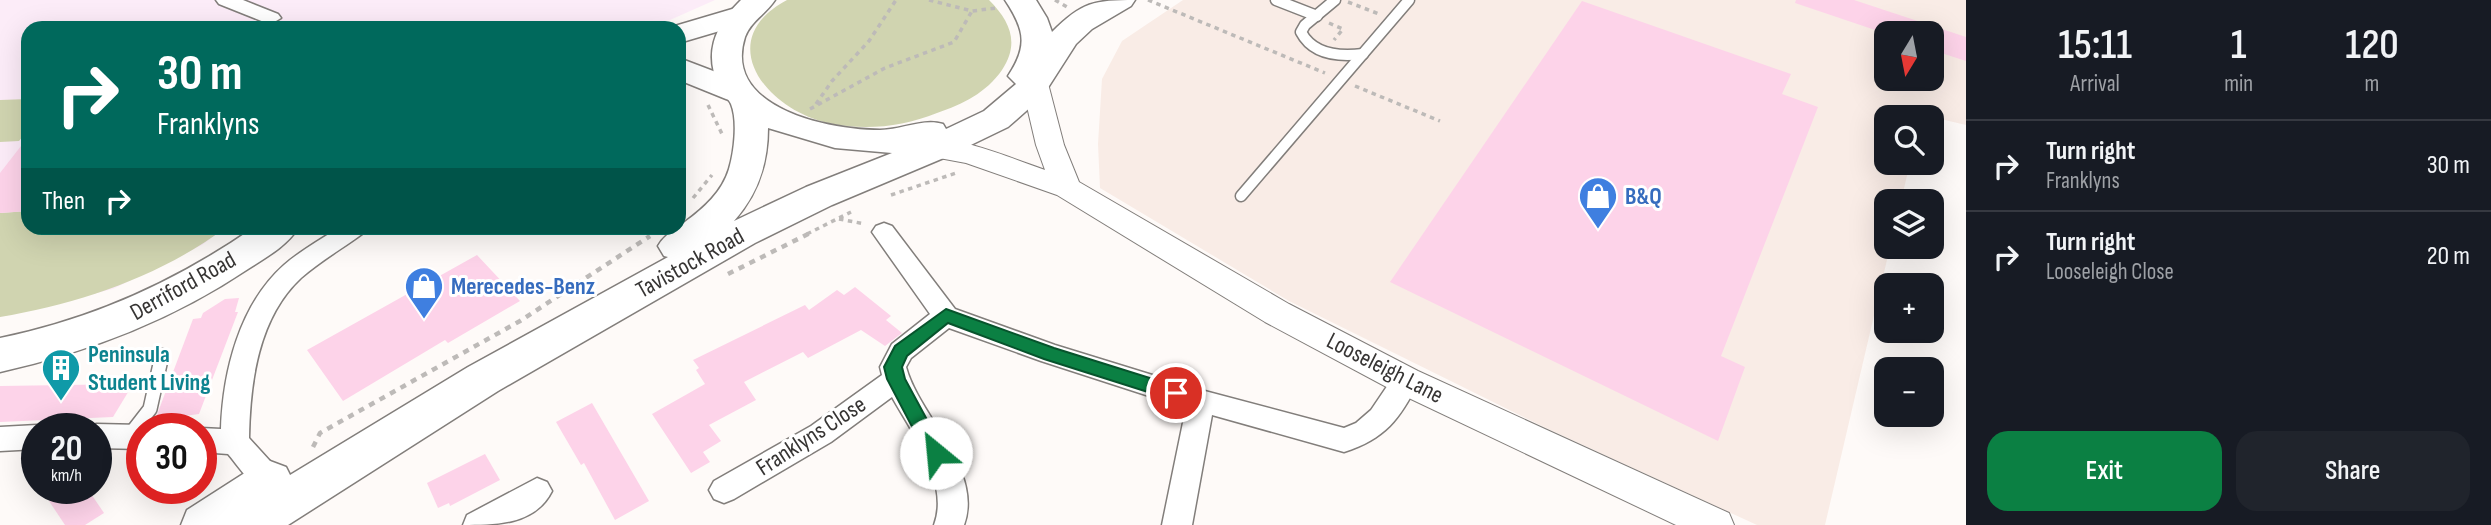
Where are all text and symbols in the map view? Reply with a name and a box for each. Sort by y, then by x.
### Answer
text: 15:11 [2058,20,2132,71]
text: 1 [2231,20,2246,71]
text: 120 [2345,20,2399,71]
north arrow [1874,21,1944,91]
map controls [1874,21,1944,427]
text: 30 m [157,45,242,104]
icon: right [42,49,133,140]
text: Arrival [2070,70,2120,98]
text: min [2224,70,2253,98]
text: m [2365,70,2379,98]
text: Franklyns [157,105,260,144]
button: search [1874,105,1944,175]
text: Turn right [2046,136,2135,167]
icon: right [1987,147,2025,185]
text: 30 m [2427,150,2470,181]
text: Franklyns [2046,167,2120,195]
shop icon: B&Q [1577,175,1619,230]
icon: right [99,182,137,220]
place label: B&Q [1625,182,1662,211]
text: Then [42,186,85,217]
button: layers [1874,189,1944,259]
street label: Tavistock Road [631,221,749,305]
text: Turn right [2046,227,2135,258]
icon: right [1987,238,2025,276]
text: 20 m [2427,241,2470,272]
street label: Derriford Road [125,245,241,327]
text: Looseleigh Close [2046,258,2174,286]
shop icon: Merecedes-Benz [403,265,445,320]
place label: Merecedes-Benz [451,272,595,301]
button: + [1874,273,1944,343]
street label: Looseleigh Lane [1322,326,1448,410]
place label: Peninsula Student Living [88,340,210,397]
building icon: Peninsula Student Living [40,347,82,402]
button: − [1874,357,1944,427]
pin [1146,363,1206,423]
icon: arrive [1157,374,1195,412]
street label: Franklyns Close [751,390,871,482]
speed limit sign: 30 [126,413,217,504]
position arrow [899,416,973,490]
text: 20 [51,428,83,471]
button: Exit [1987,431,2222,511]
button: Share [2236,431,2470,511]
text: km/h [51,465,82,486]

